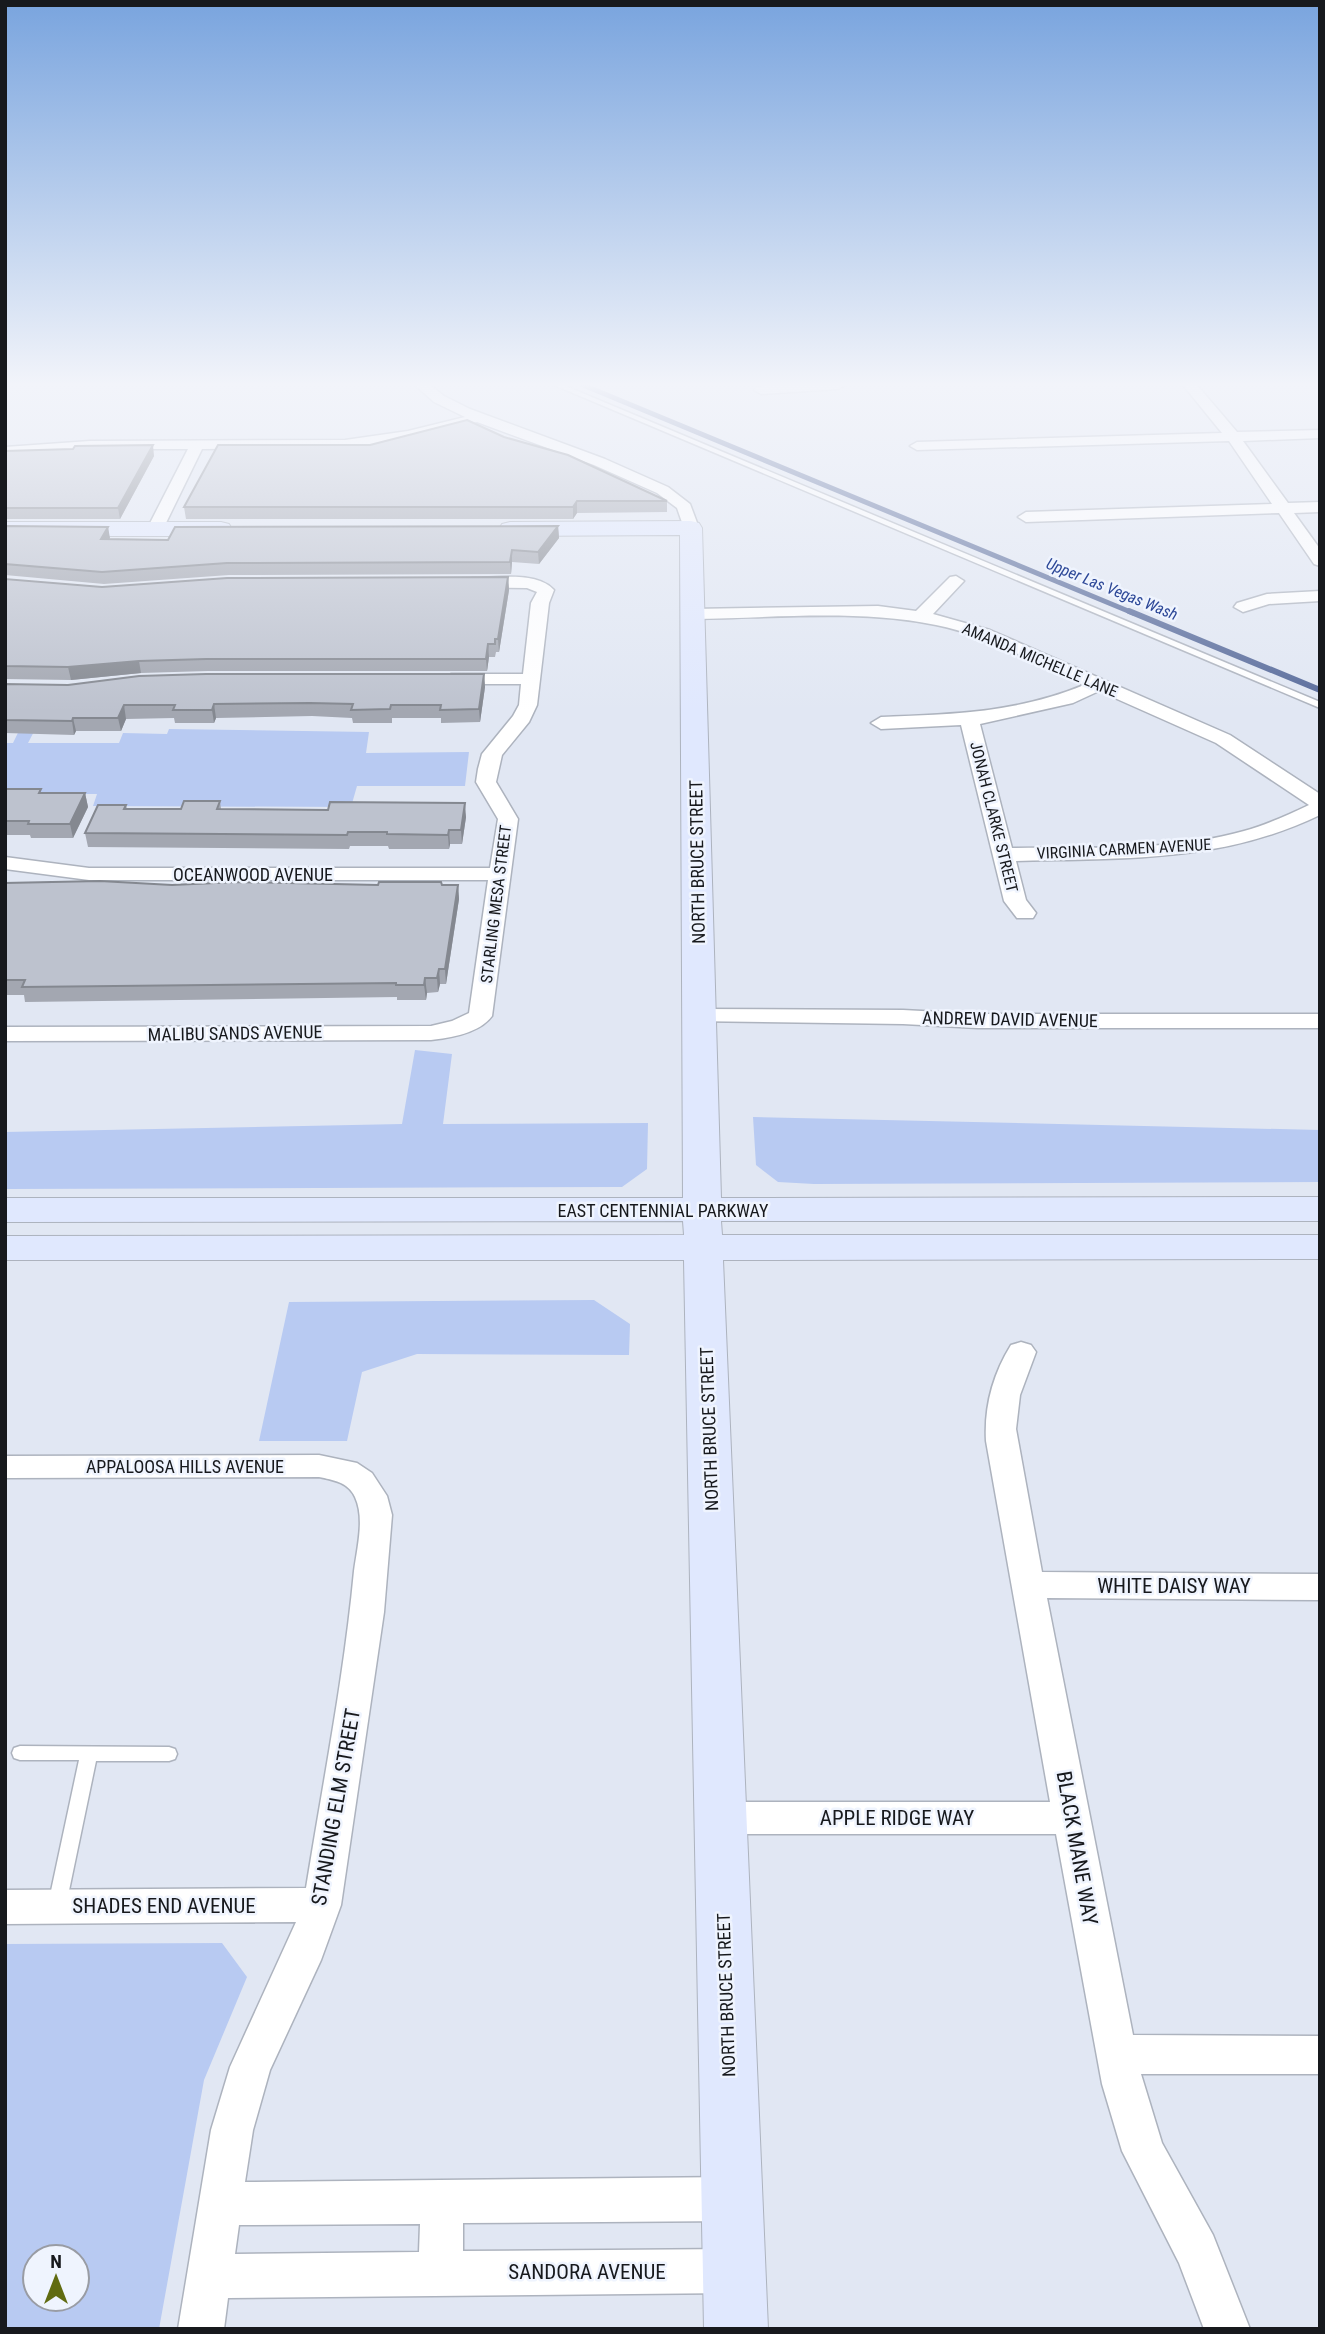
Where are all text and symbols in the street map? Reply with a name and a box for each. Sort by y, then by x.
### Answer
water label: Upper Las Vegas Wash [1043,554,1181,624]
street label: AMANDA MICHELLE LANE [959,619,1121,701]
street label: JONAH CLARKE STREET [966,740,1022,894]
street label: NORTH BRUCE STREET [685,780,709,944]
street label: STARLING MESA STREET [477,824,515,984]
street label: VIRGINIA CARMEN AVENUE [1036,835,1212,863]
street label: OCEANWOOD AVENUE [173,864,333,885]
street label: ANDREW DAVID AVENUE [922,1007,1098,1031]
street label: MALIBU SANDS AVENUE [147,1021,323,1045]
street label: EAST CENTENNIAL PARKWAY [557,1200,769,1221]
street label: NORTH BRUCE STREET [696,1347,722,1511]
street label: APPALOOSA HILLS AVENUE [86,1456,284,1477]
street label: WHITE DAISY WAY [1097,1574,1251,1598]
street label: STANDING ELM STREET [307,1707,365,1907]
street label: BLACK MANE WAY [1052,1769,1102,1927]
street label: APPLE RIDGE WAY [820,1806,974,1830]
street label: SHADES END AVENUE [72,1894,256,1918]
street label: NORTH BRUCE STREET [713,1913,739,2077]
north arrow [21,2243,91,2313]
text: N [50,2250,62,2273]
street label: SANDORA AVENUE [508,2260,666,2284]

